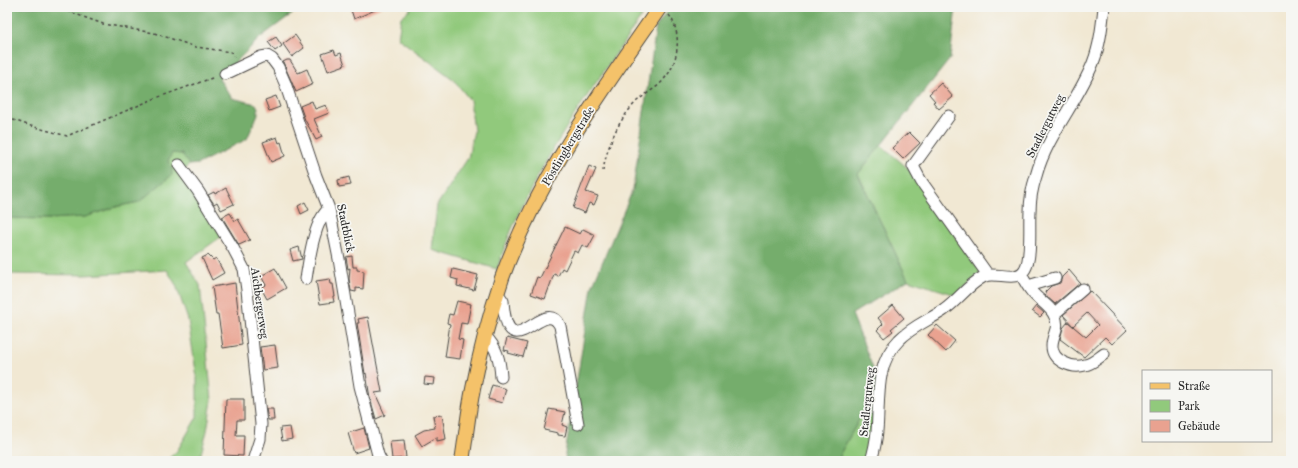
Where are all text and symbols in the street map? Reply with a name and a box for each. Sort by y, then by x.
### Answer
street label: Stadlergutweg [1023,91,1068,161]
street label: Pöstlingbergstraße [539,104,598,189]
street label: Stadtblick [334,202,358,254]
street label: Aichbergerweg [247,265,272,340]
street label: Stadlergutweg [856,366,879,437]
legend [1142,370,1272,442]
text: Straße [1178,379,1210,393]
text: Park [1178,399,1200,413]
text: Gebäude [1178,419,1220,433]

